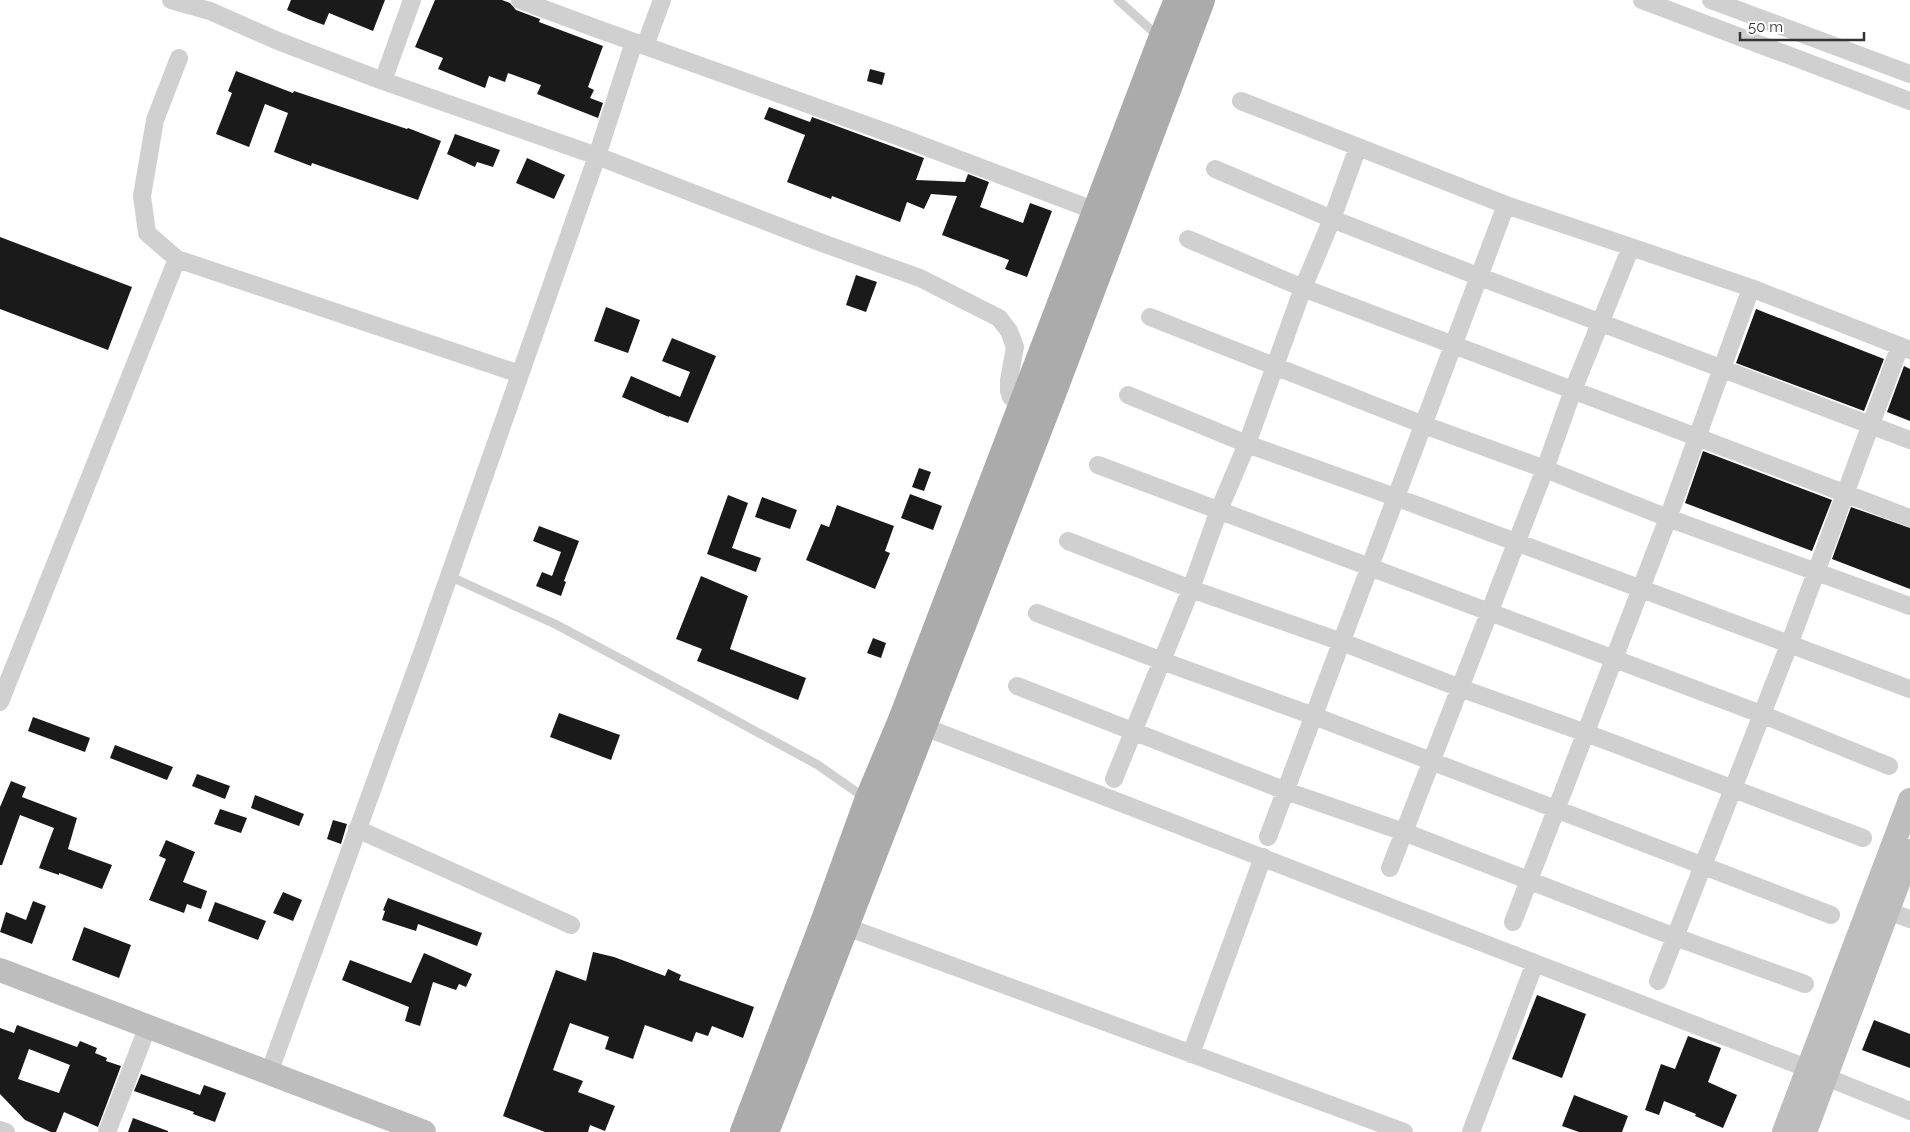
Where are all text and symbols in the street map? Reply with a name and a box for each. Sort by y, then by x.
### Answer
scale bar [1740,10,1864,42]
text: 50 m [1748,18,1783,36]

